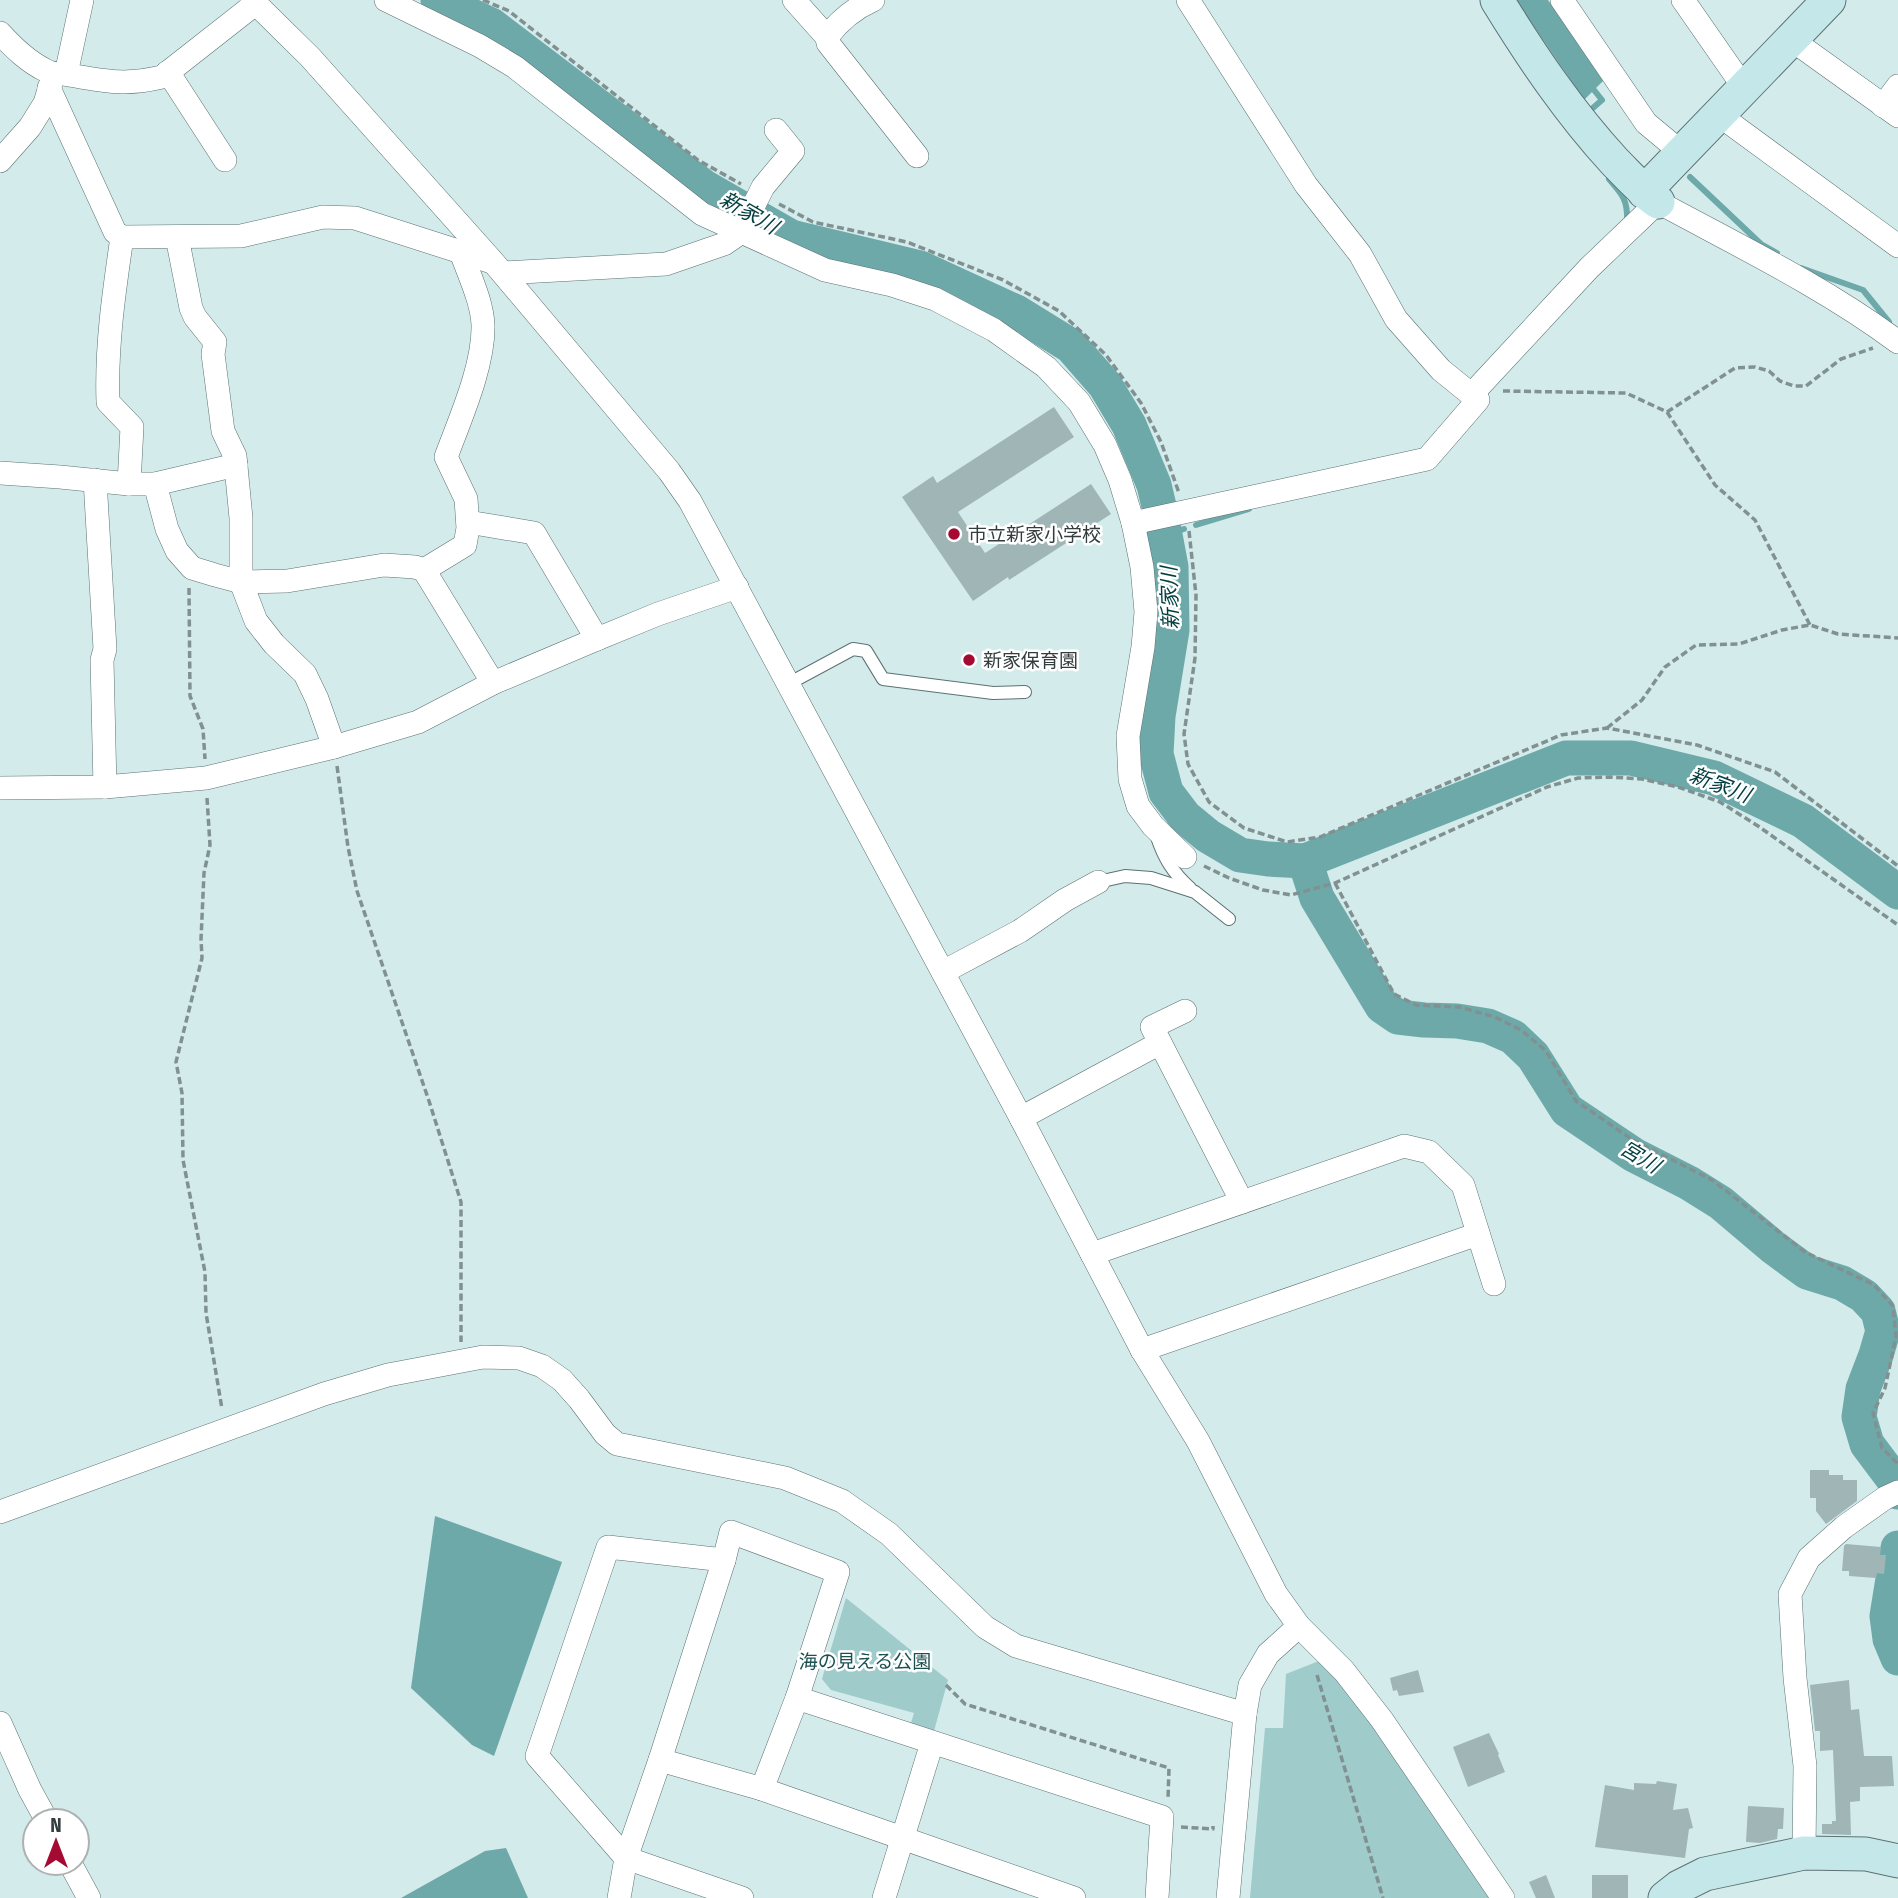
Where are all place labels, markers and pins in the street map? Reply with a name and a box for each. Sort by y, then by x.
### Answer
place label: 市立新家小学校 [968,523,1101,546]
marker: 市立新家小学校 [946,526,962,542]
place label: 新家保育園 [983,649,1078,672]
marker: 新家保育園 [961,652,977,668]

